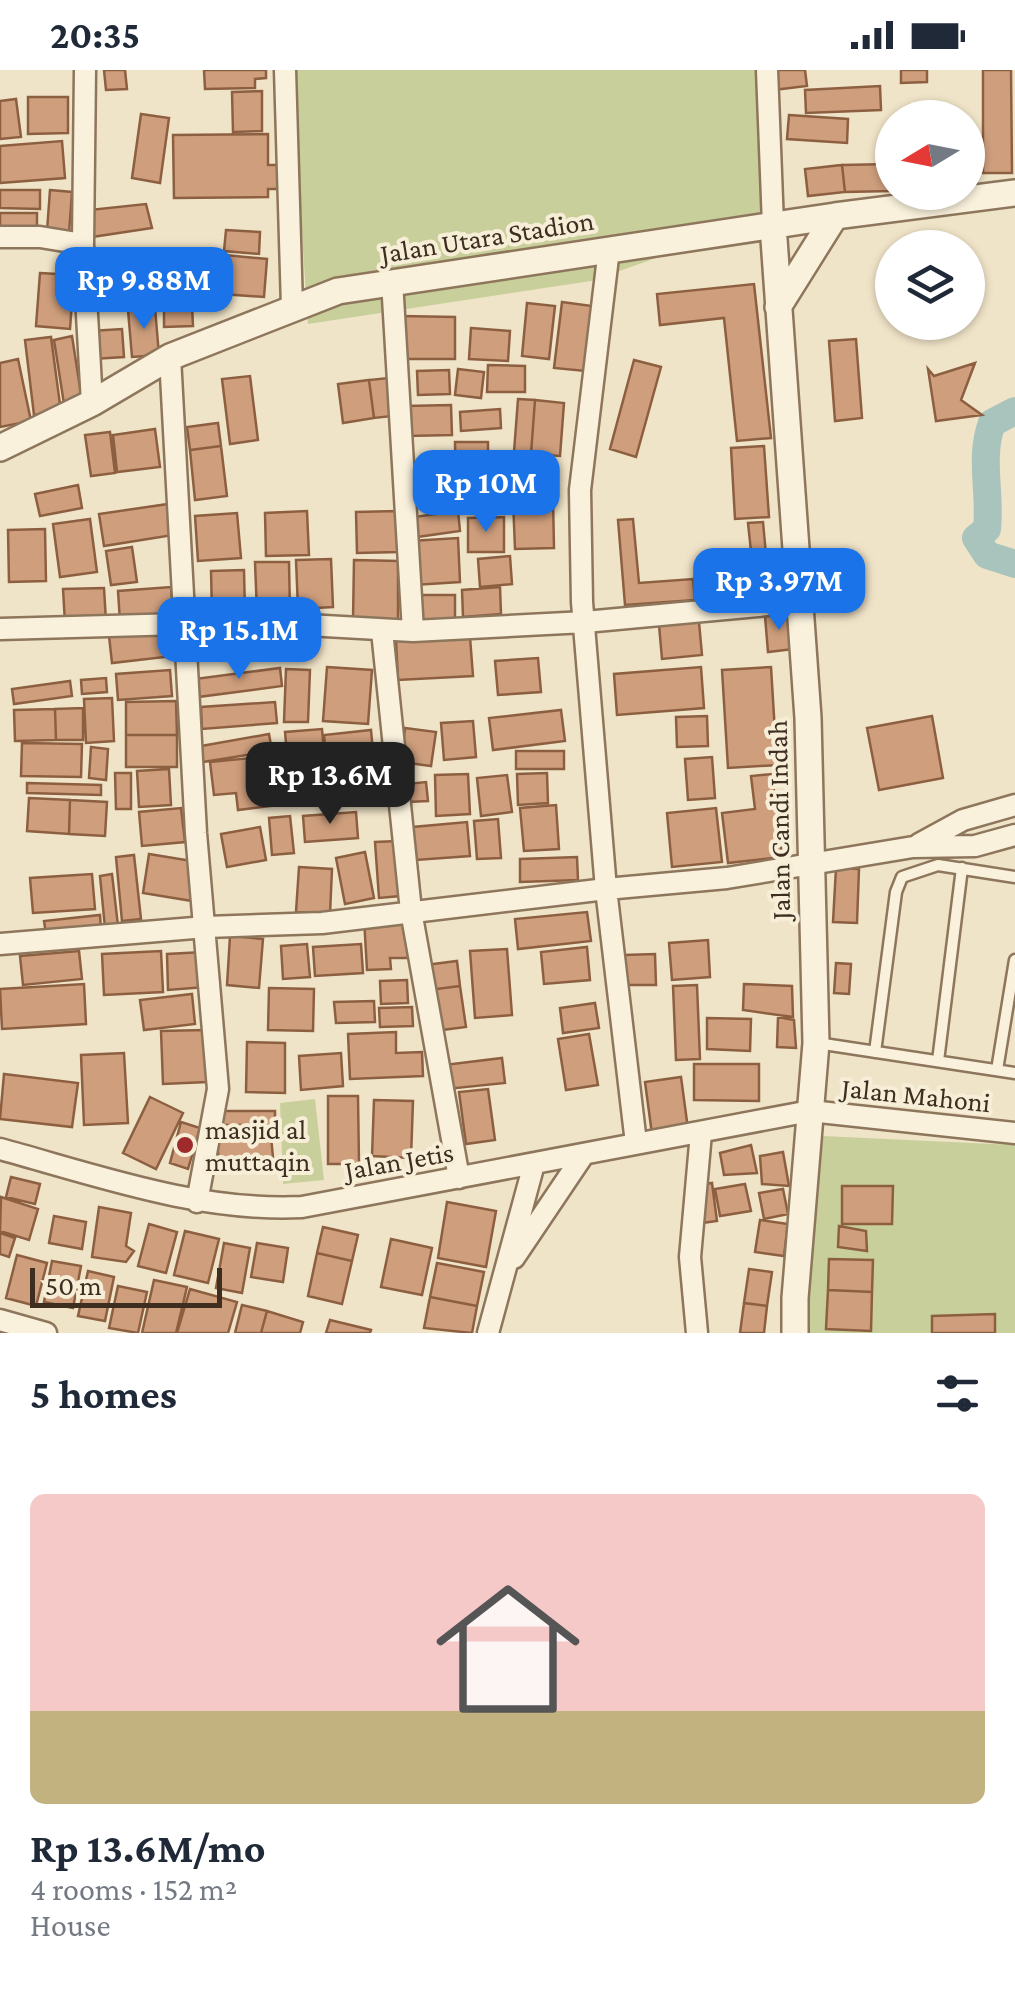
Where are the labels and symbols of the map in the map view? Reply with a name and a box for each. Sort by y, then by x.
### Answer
north arrow [875,100,985,210]
street label: Jalan Utara Stadion [375,205,596,270]
pin: Rp 9.88M [41,247,247,332]
pin: Rp 10M [405,450,567,535]
pin: Rp 3.97M [676,548,882,633]
pin: Rp 15.1M [136,597,342,682]
street label: Jalan Candi Indah [762,720,796,923]
pin: Rp 13.6M [227,742,433,827]
street label: Jalan Mahoni [837,1071,992,1118]
place label: masjid al muttaqin [205,1114,310,1177]
marker: masjid al muttaqin [174,1134,196,1156]
street label: Jalan Jetis [339,1136,456,1186]
scale bar [30,1263,222,1308]

